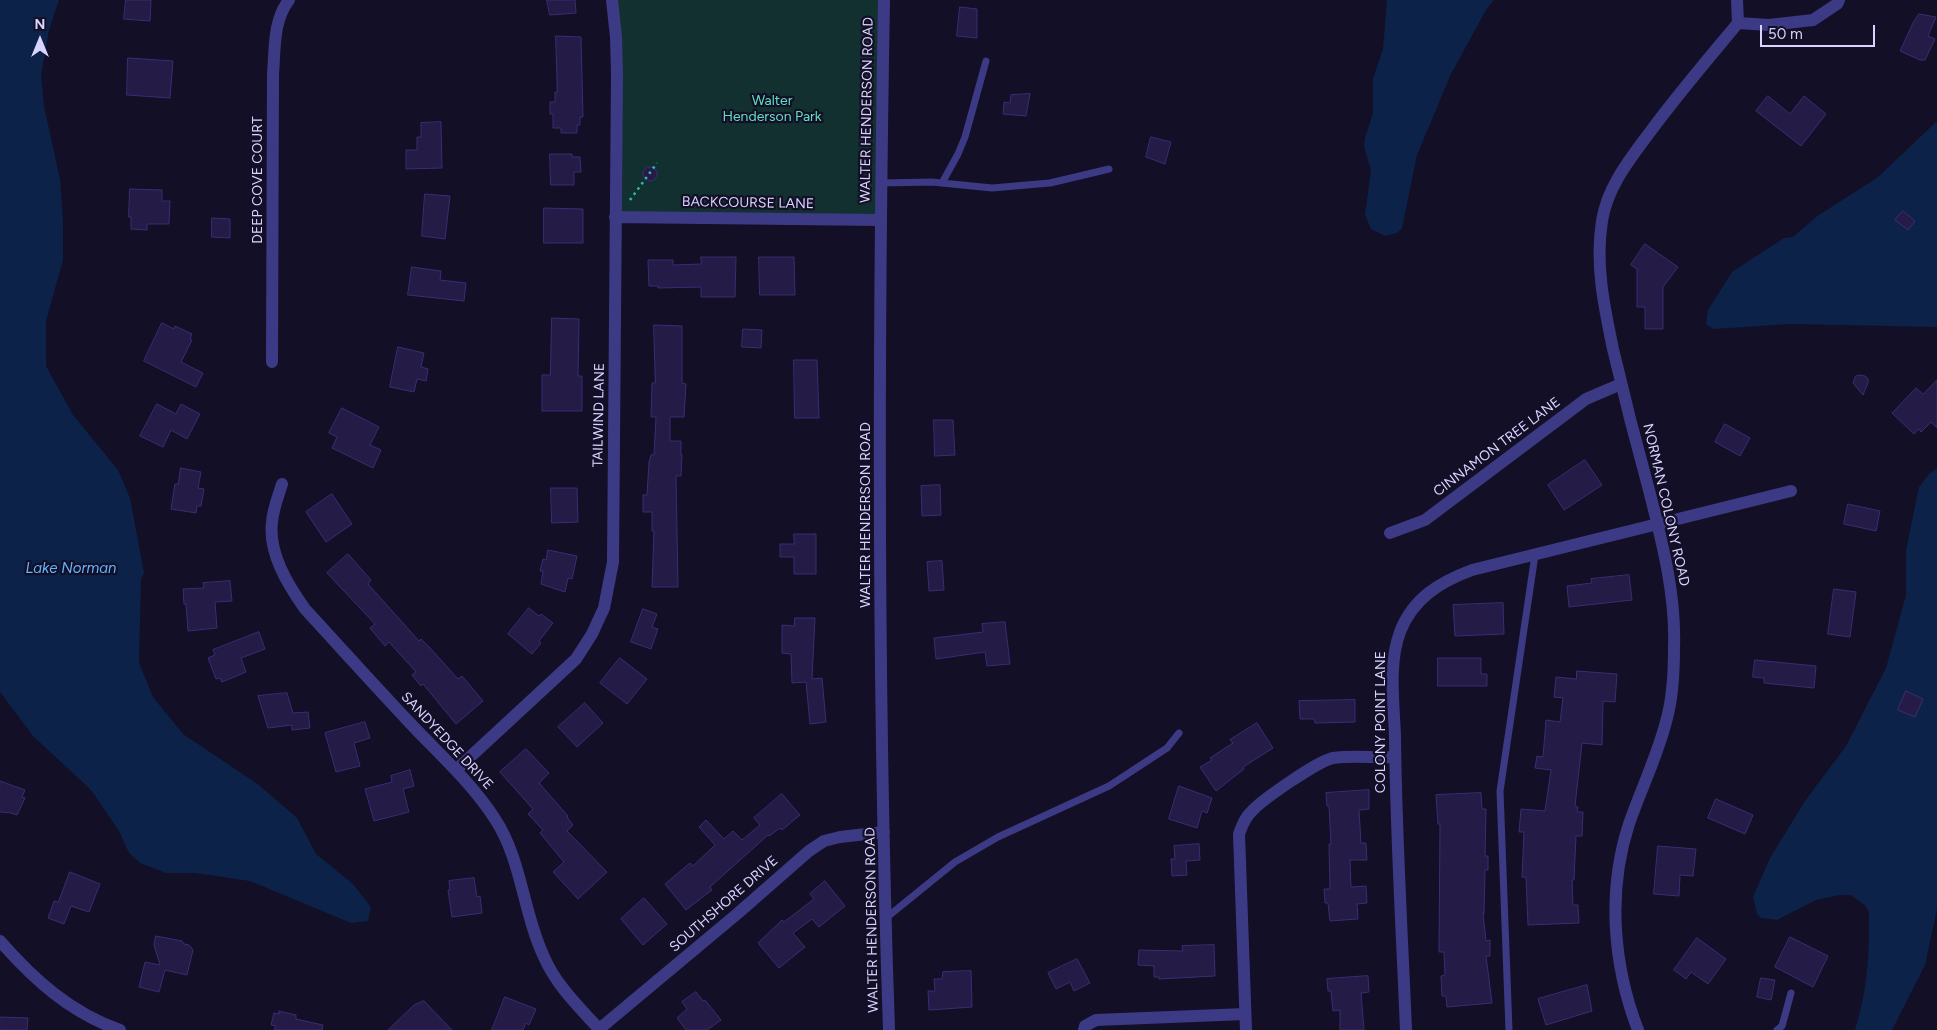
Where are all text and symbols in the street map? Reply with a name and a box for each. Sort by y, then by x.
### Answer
north arrow [15,15,65,65]
scale bar [1762,15,1877,47]
text: N [35,16,45,33]
street label: WALTER HENDERSON ROAD [857,17,877,203]
text: 50 m [1768,25,1803,43]
park label: Walter Henderson Park [722,93,822,125]
street label: DEEP COVE COURT [250,116,266,244]
street label: BACKCOURSE LANE [682,193,814,213]
street label: TAILWIND LANE [590,363,608,467]
street label: CINNAMON TREE LANE [1430,394,1564,500]
street label: WALTER HENDERSON ROAD [858,422,874,608]
street label: NORMAN COLONY ROAD [1639,422,1693,588]
water label: Lake Norman [26,560,116,578]
street label: COLONY POINT LANE [1373,651,1389,793]
street label: SANDYEDGE DRIVE [397,689,497,793]
street label: WALTER HENDERSON ROAD [862,827,882,1013]
street label: SOUTHSHORE DRIVE [666,852,782,956]

